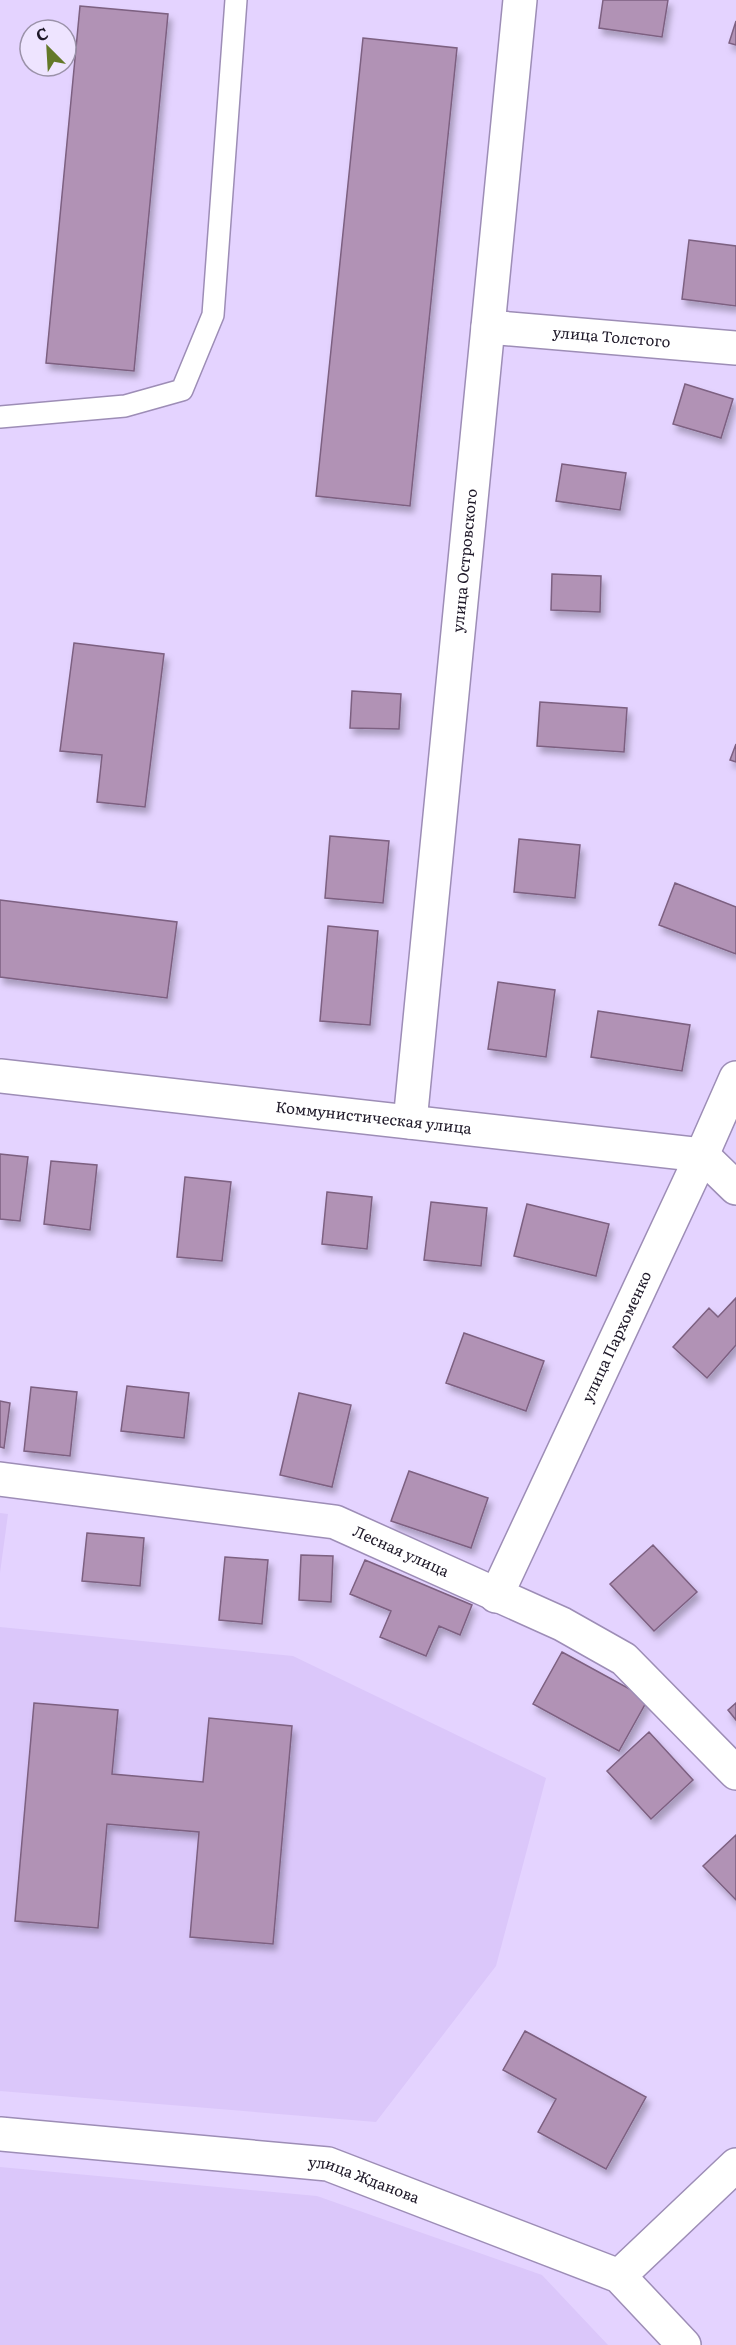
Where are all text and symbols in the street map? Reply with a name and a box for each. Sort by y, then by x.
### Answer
north arrow [18,18,78,78]
text: С [31,20,52,47]
street label: улица Толстого [552,320,672,352]
street label: улица Островского [445,487,482,634]
street label: Коммунистическая улица [275,1094,474,1139]
street label: улица Пархоменко [575,1266,656,1406]
street label: Лесная улица [350,1519,454,1582]
street label: улица Жданова [307,2149,424,2209]

